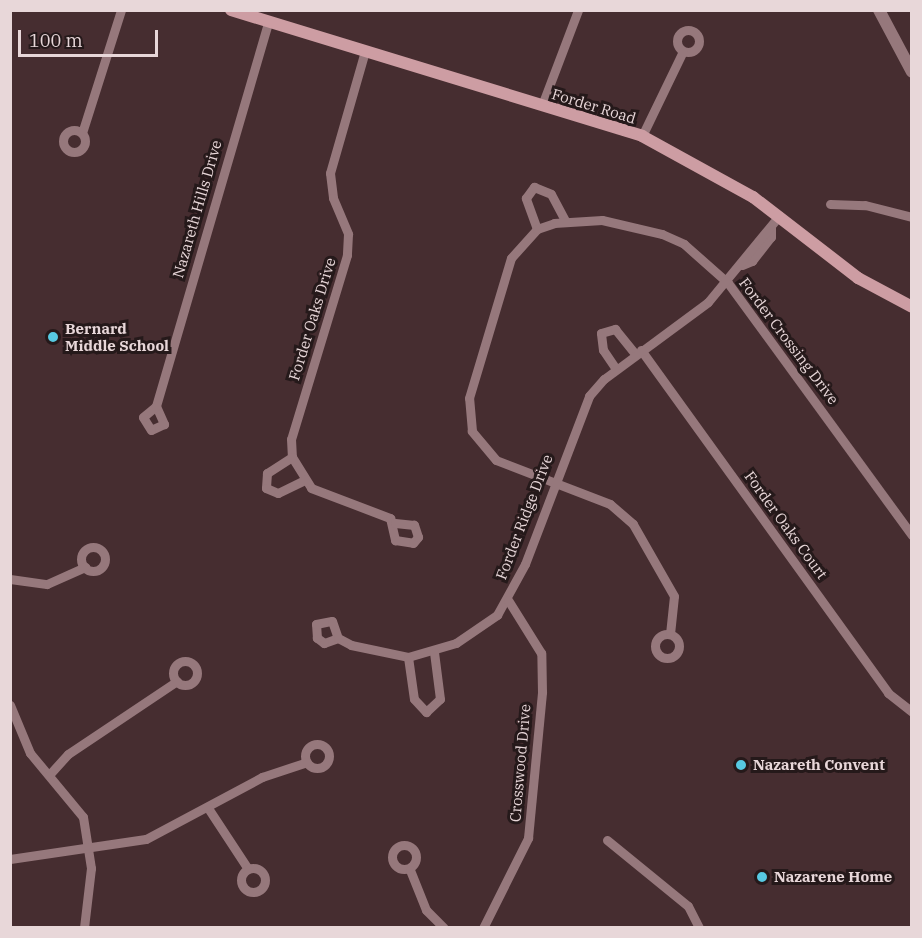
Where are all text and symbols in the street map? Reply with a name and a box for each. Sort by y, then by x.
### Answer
scale bar [21,18,160,56]
text: 100 m [29,29,83,52]
street label: Forder Road [550,85,638,127]
street label: Nazareth Hills Drive [169,138,225,280]
street label: Forder Oaks Drive [285,255,339,383]
street label: Forder Crossing Drive [735,274,843,408]
place label: Bernard Middle School [65,319,169,354]
marker: Bernard Middle School [46,330,60,344]
street label: Forder Ridge Drive [492,452,556,582]
street label: Forder Oaks Court [741,467,831,583]
street label: Crosswood Drive [506,703,534,823]
place label: Nazareth Convent [753,756,885,774]
marker: Nazareth Convent [734,758,748,772]
place label: Nazarene Home [774,868,892,886]
marker: Nazarene Home [755,870,769,884]

